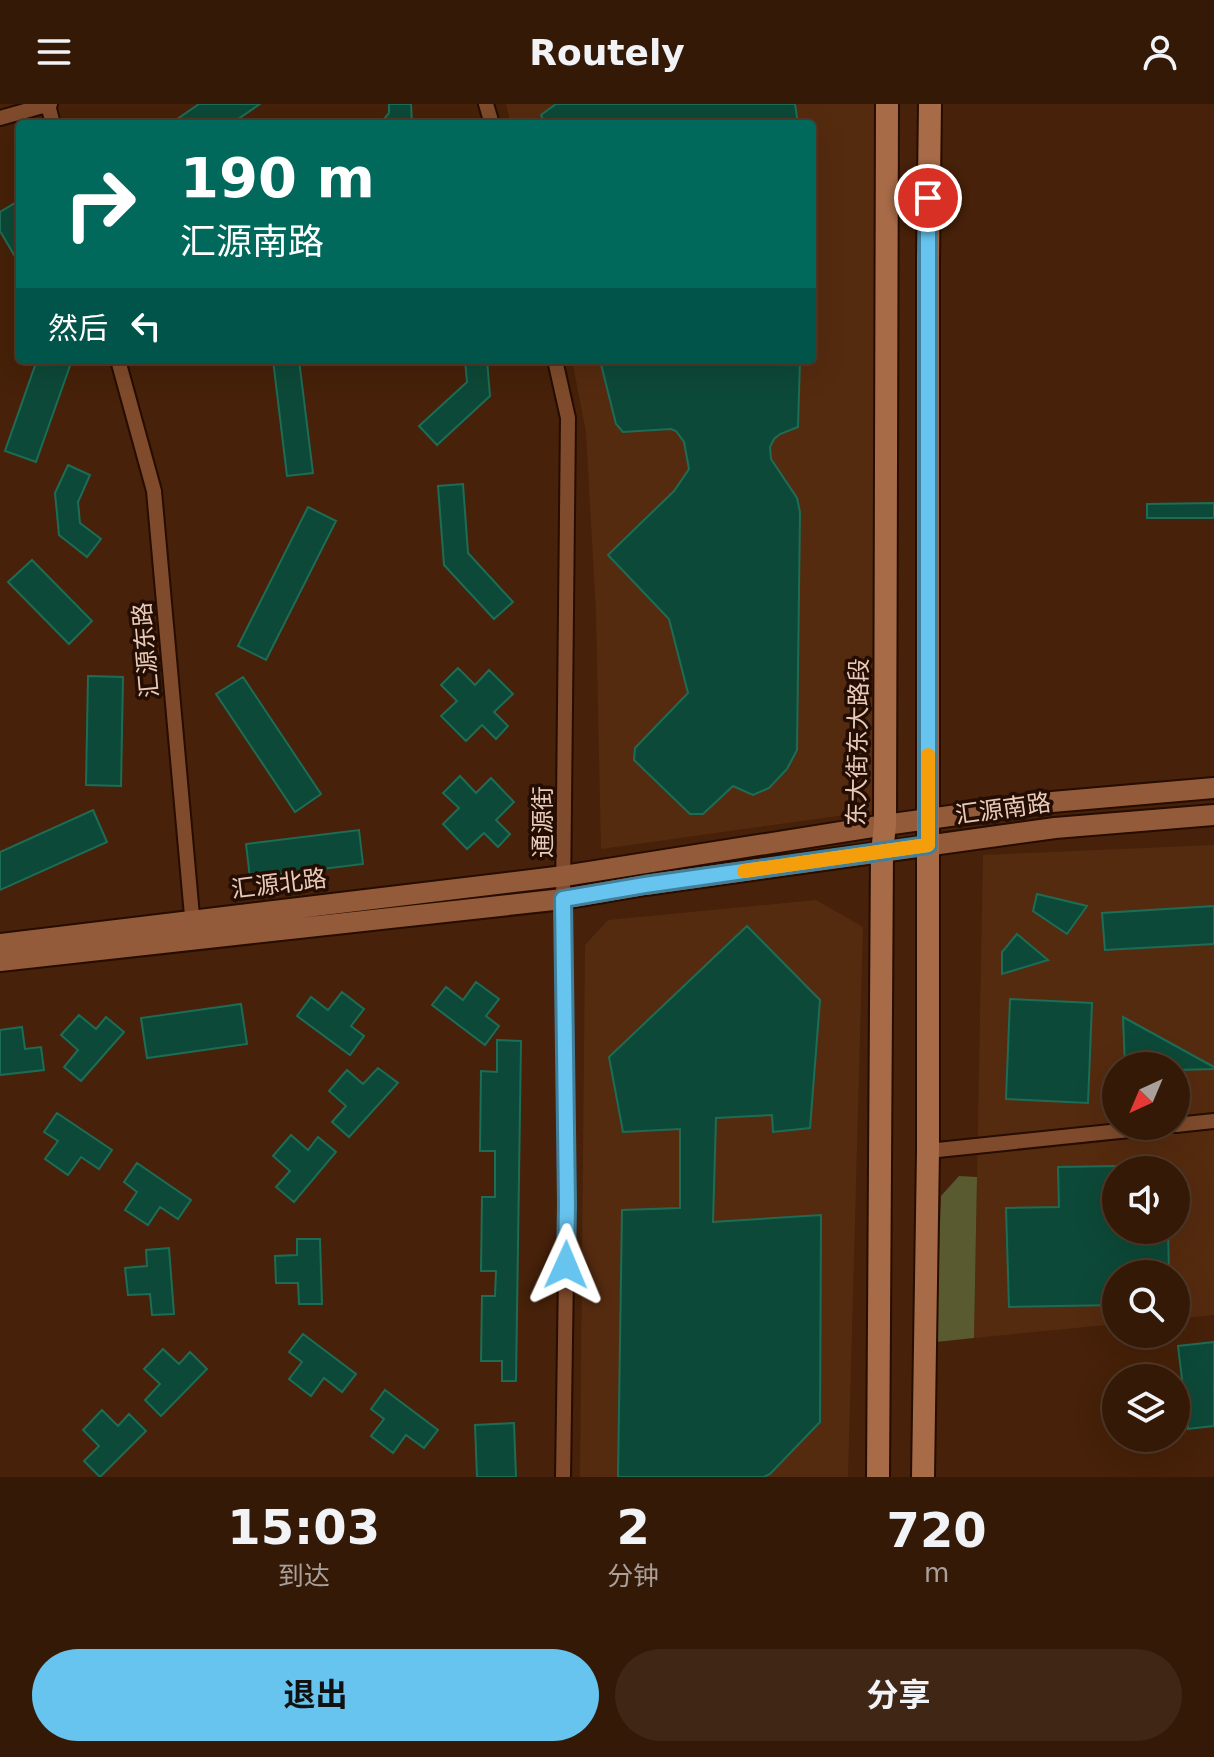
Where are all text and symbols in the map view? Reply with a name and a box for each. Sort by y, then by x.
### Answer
icon: menu [32,30,76,74]
icon: person [1138,30,1182,74]
text: Routely [529,32,685,73]
text: 190 m [180,145,375,210]
icon: right [48,152,152,256]
pin [894,164,962,232]
icon: arrive [906,176,950,220]
text: 汇源南路 [180,221,324,262]
icon: left [124,304,168,348]
text: 然后 [48,311,108,346]
street label: 汇源东路 [128,601,164,699]
street label: 东大街东大路段 [843,658,873,826]
street label: 通源街 [529,786,557,858]
street label: 汇源南路 [954,788,1052,830]
street label: 汇源北路 [230,864,328,904]
north arrow [1102,1052,1190,1140]
map controls [1102,1052,1190,1452]
button: sound [1102,1156,1190,1244]
position arrow [524,1223,608,1307]
button: search [1102,1260,1190,1348]
button: layers [1102,1364,1190,1452]
text: 15:03 [227,1499,380,1555]
text: 2 [617,1499,650,1555]
text: 720 [887,1502,987,1558]
text: m [924,1558,949,1588]
text: 到达 [278,1561,330,1591]
text: 分钟 [607,1561,659,1591]
button: 退出 [32,1649,599,1741]
button: 分享 [615,1649,1182,1741]

